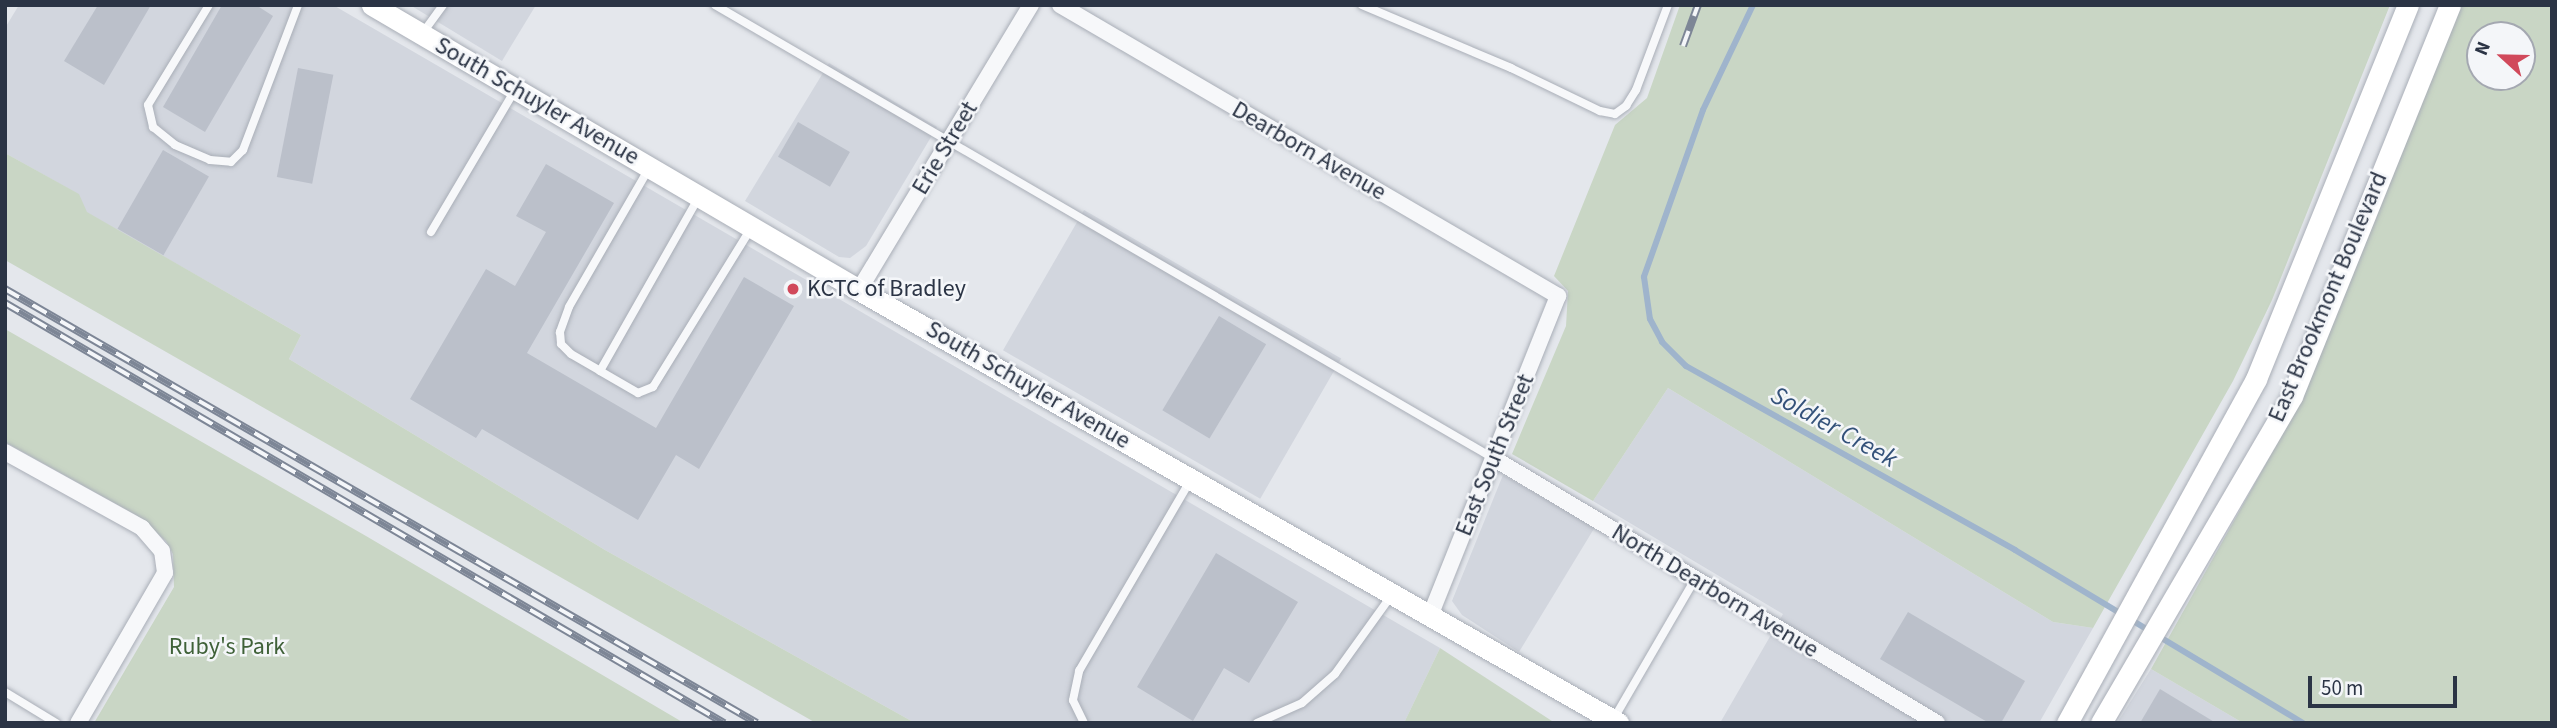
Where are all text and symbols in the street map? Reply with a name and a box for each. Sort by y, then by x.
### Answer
north arrow [2466,21,2536,91]
street label: South Schuyler Avenue [430,31,644,171]
text: N [2468,38,2498,60]
street label: Dearborn Avenue [1227,95,1391,207]
street label: Erie Street [906,96,984,200]
street label: East Brookmont Boulevard [2262,168,2394,426]
place label: KCTC of Bradley [807,275,966,303]
marker: KCTC of Bradley [785,281,801,297]
street label: South Schuyler Avenue [921,315,1135,455]
street label: East South Street [1449,370,1541,540]
water label: Soldier Creek [1765,379,1903,475]
street label: North Dearborn Avenue [1606,518,1824,664]
park label: Ruby's Park [169,633,285,661]
scale bar [2312,662,2461,706]
text: 50 m [2321,673,2363,703]

